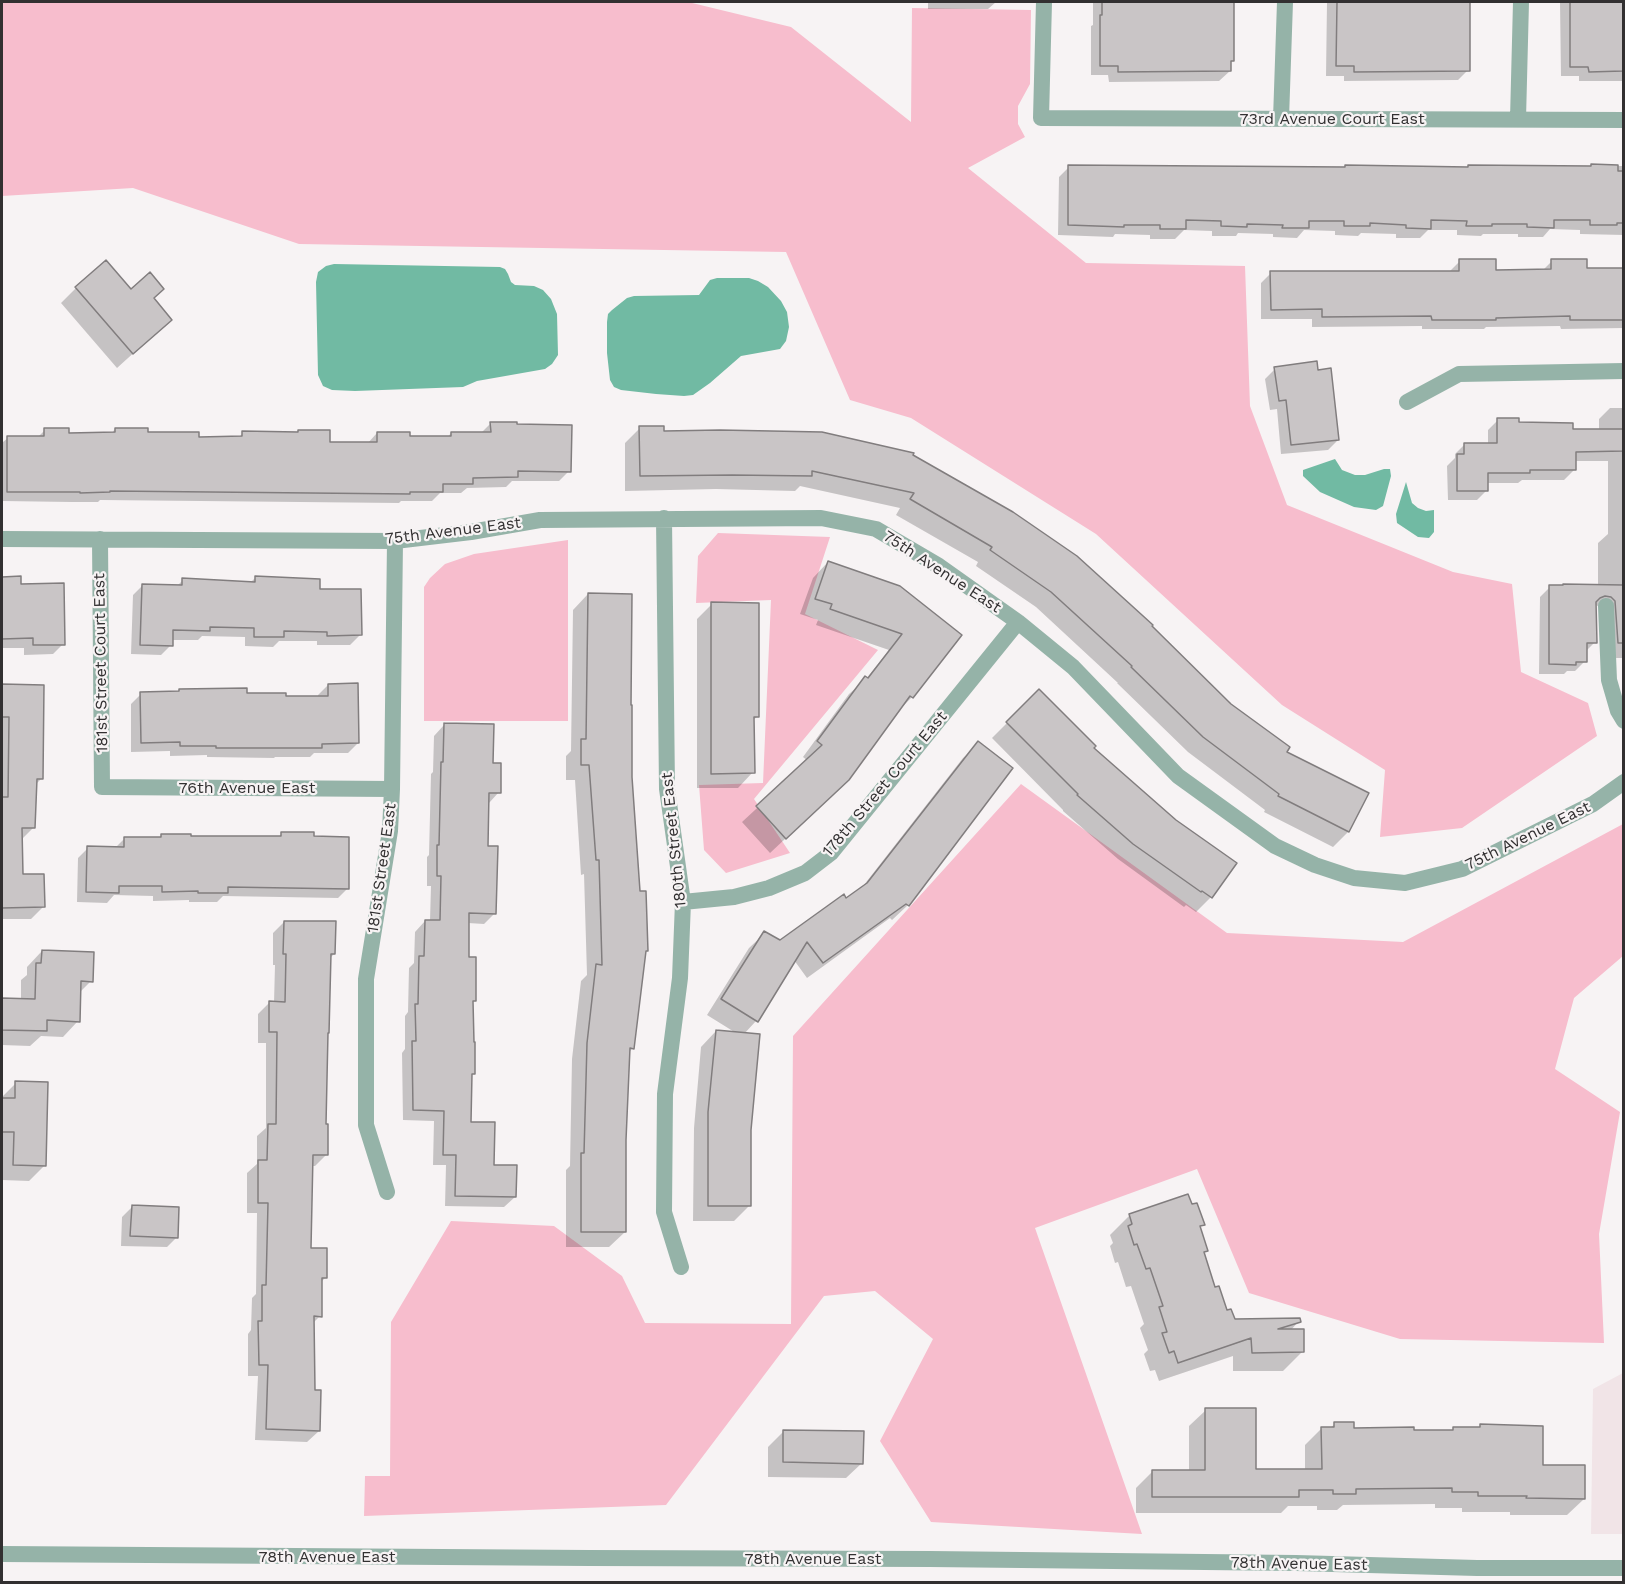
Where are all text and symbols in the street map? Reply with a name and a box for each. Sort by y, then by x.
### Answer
street label: 73rd Avenue Court East [1239,109,1425,129]
street label: 75th Avenue East [384,513,522,549]
street label: 75th Avenue East [879,527,1005,617]
street label: 181st Street Court East [90,573,112,753]
street label: 178th Street Court East [819,708,951,860]
street label: 180th Street East [657,771,691,909]
street label: 76th Avenue East [179,778,315,798]
street label: 75th Avenue East [1462,797,1594,875]
street label: 181st Street East [363,802,401,934]
street label: 78th Avenue East [258,1547,396,1567]
street label: 78th Avenue East [744,1549,882,1569]
street label: 78th Avenue East [1230,1553,1368,1575]

